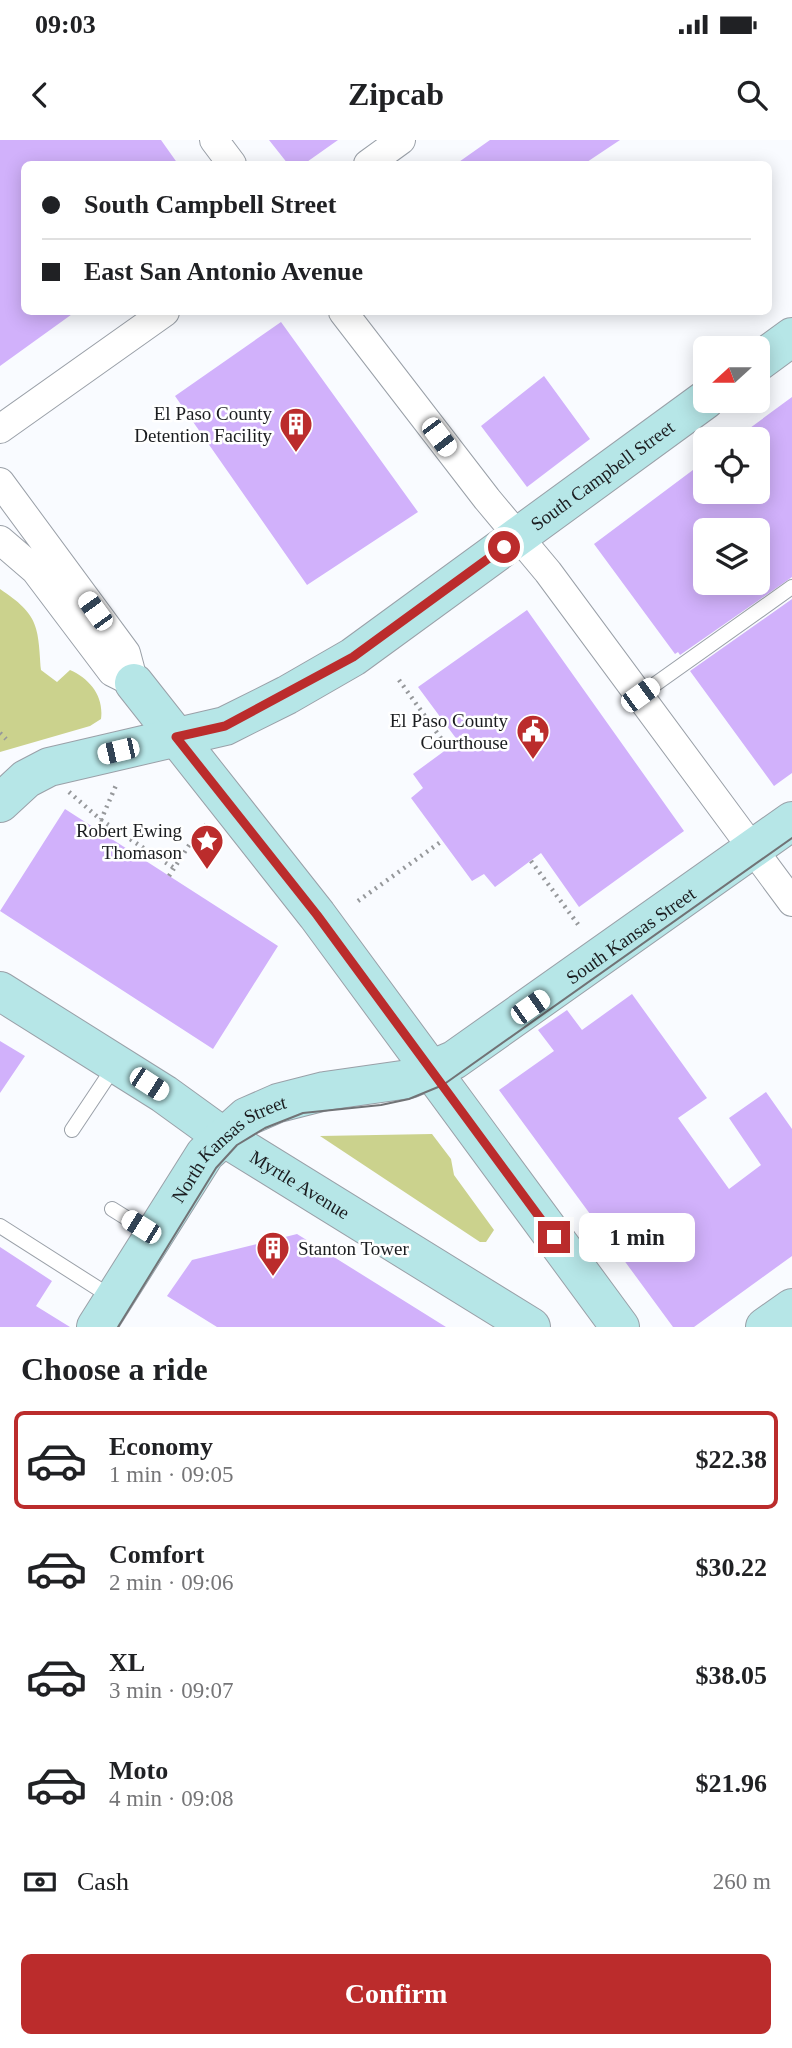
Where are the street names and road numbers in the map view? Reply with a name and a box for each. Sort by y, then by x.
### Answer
street label: South Campbell Street [527,416,679,535]
street label: South Kansas Street [562,882,700,988]
street label: North Kansas Street [167,1091,289,1206]
street label: Myrtle Avenue [246,1146,353,1223]

